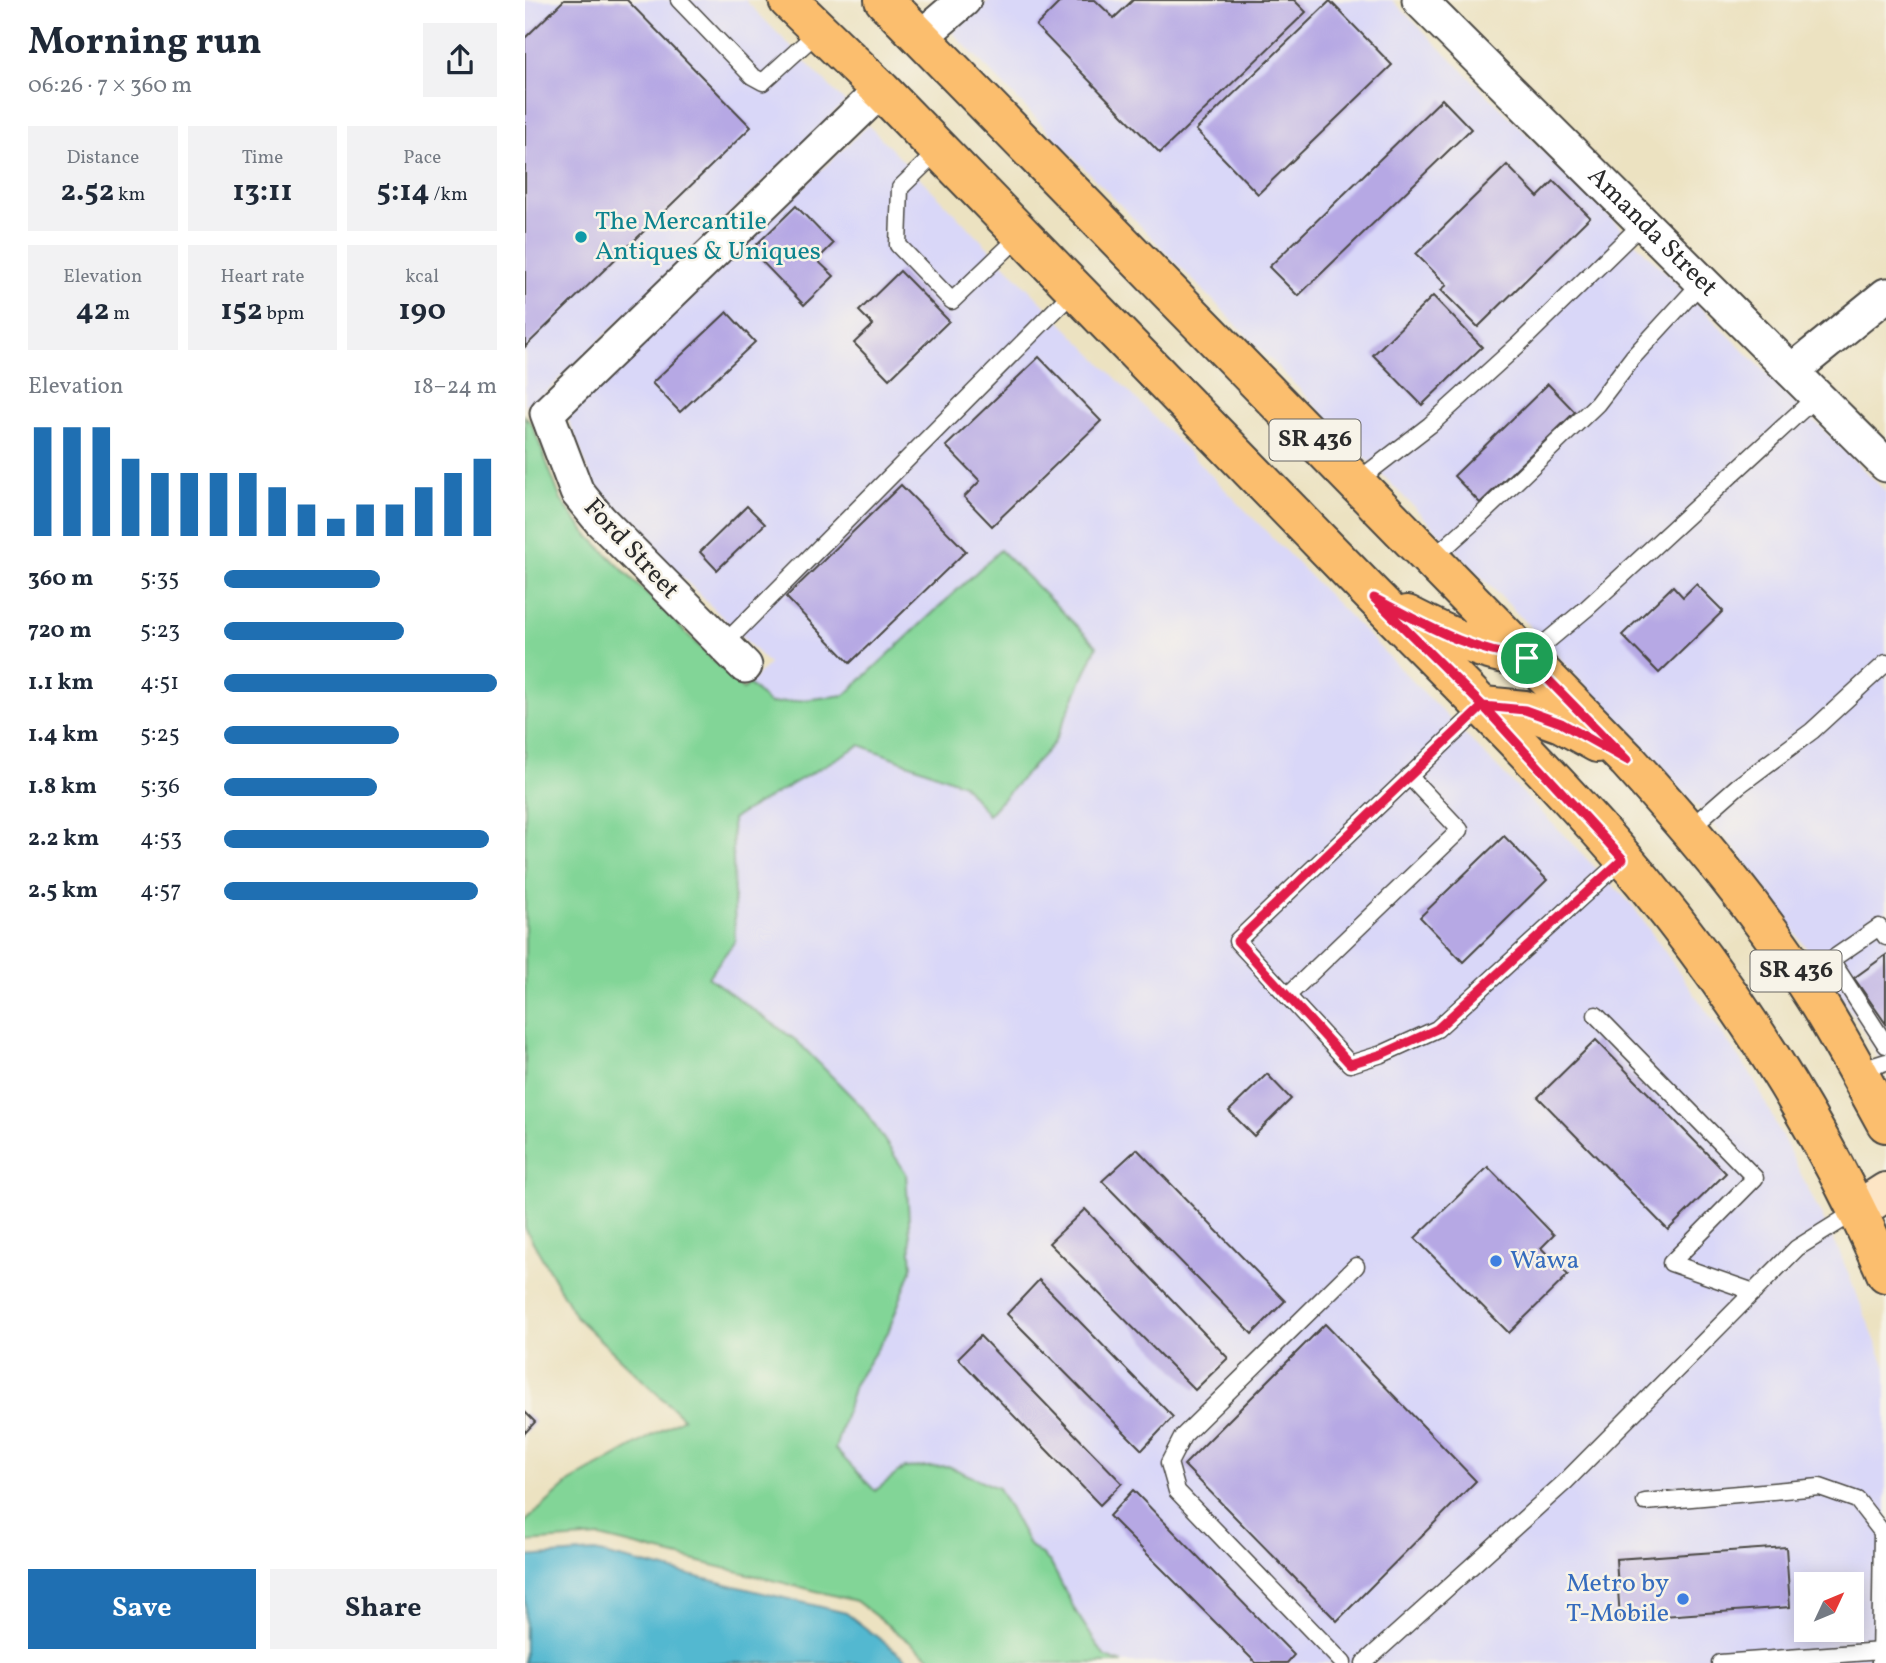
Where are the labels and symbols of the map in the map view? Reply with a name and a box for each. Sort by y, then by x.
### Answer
street label: Amanda Street [1579,159,1725,305]
place label: The Mercantile Antiques & Uniques [595,204,821,270]
marker: The Mercantile Antiques & Uniques [573,229,589,245]
road number: SR 436 [1269,419,1361,460]
street label: Ford Street [575,491,687,607]
pin [1497,628,1557,688]
road number: SR 436 [1751,951,1841,992]
place label: Wawa [1510,1243,1580,1279]
marker: Wawa [1488,1253,1504,1269]
place label: Metro by T-Mobile [1566,1566,1669,1632]
north arrow [1794,1572,1864,1642]
marker: Metro by T-Mobile [1675,1591,1691,1607]

